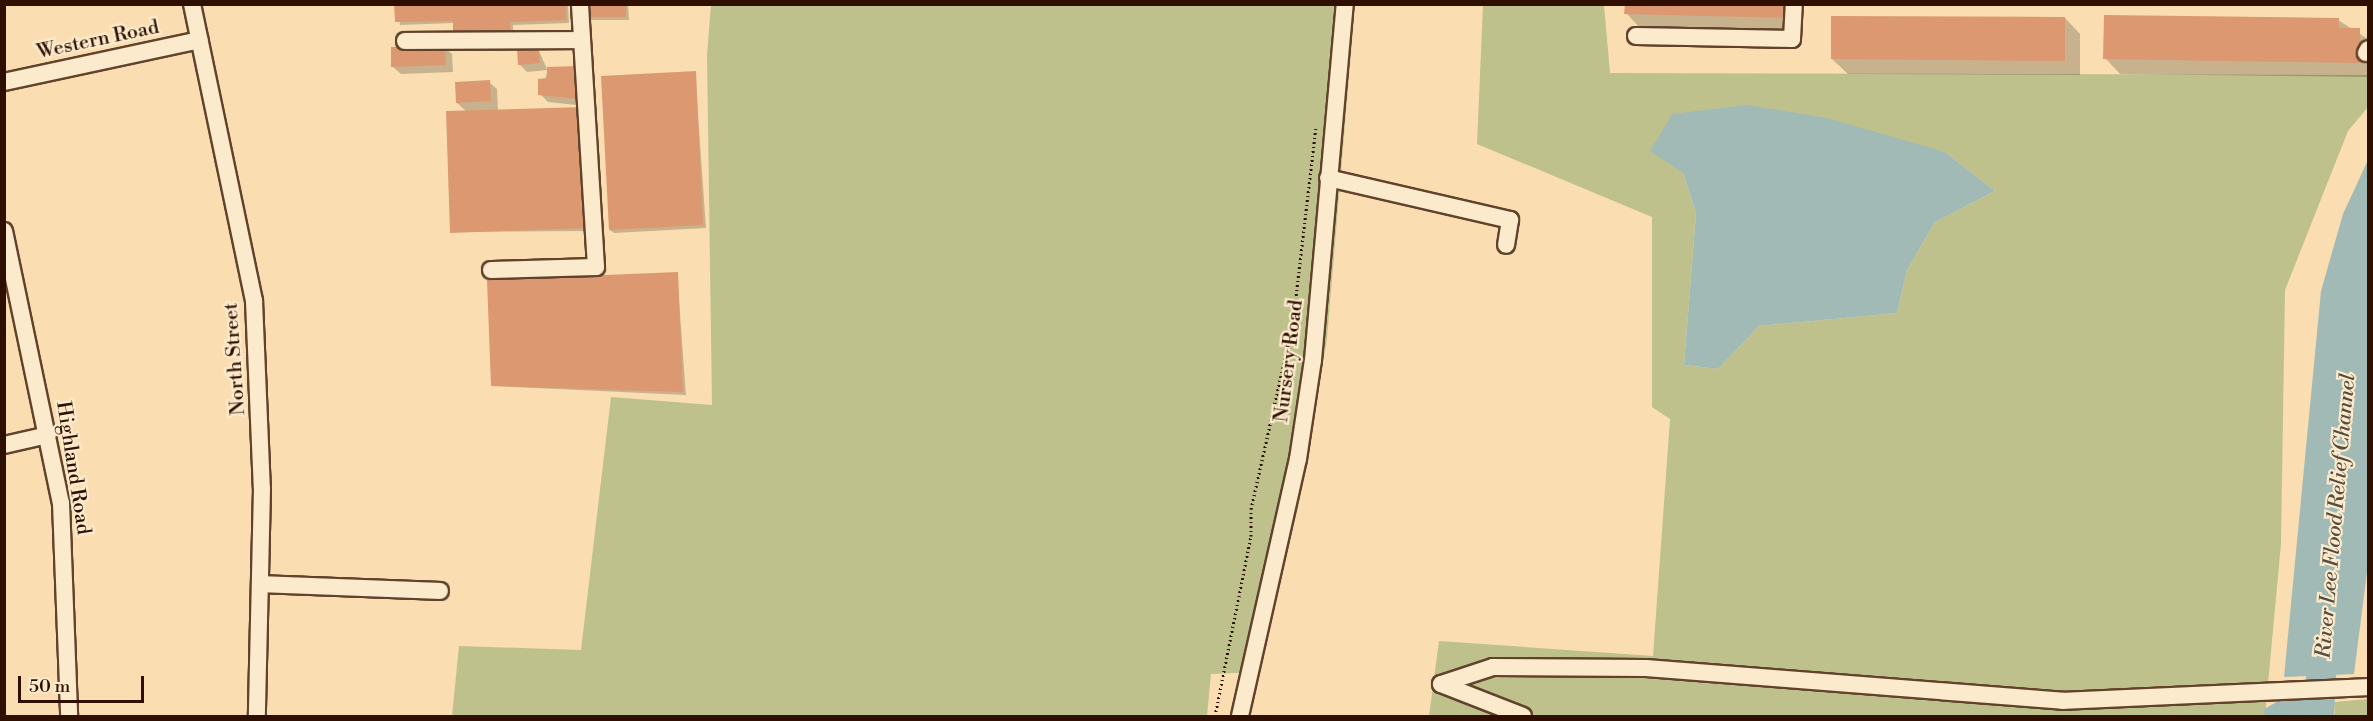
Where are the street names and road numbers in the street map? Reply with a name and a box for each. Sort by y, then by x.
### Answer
street label: Western Road [35,15,161,65]
street label: Nursery Road [1270,298,1308,424]
street label: North Street [219,302,251,416]
street label: Highland Road [51,400,95,536]

